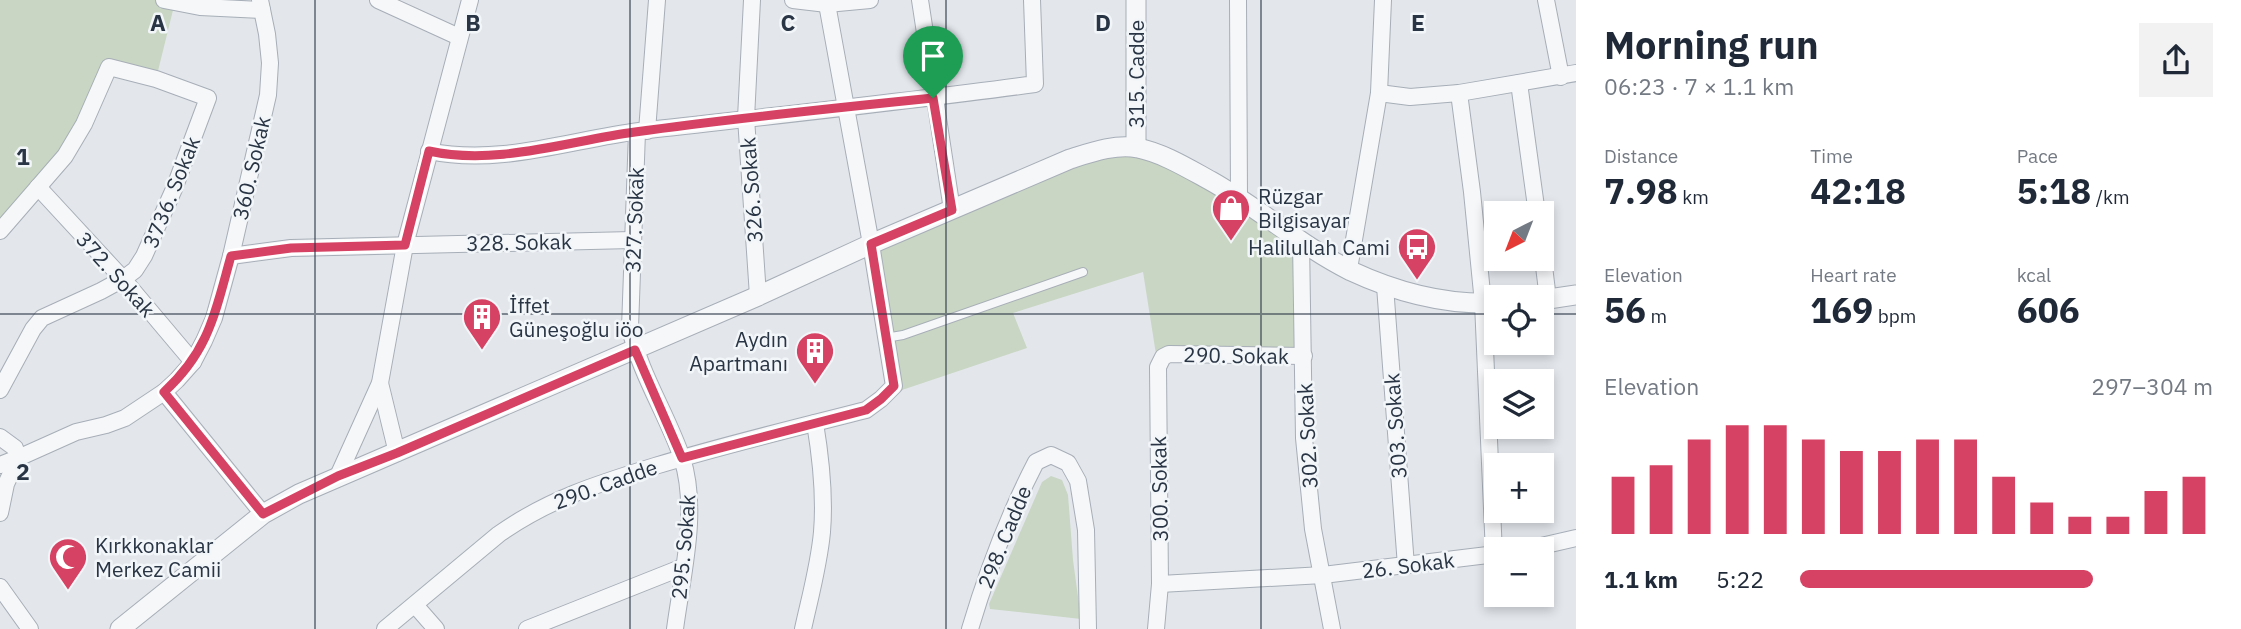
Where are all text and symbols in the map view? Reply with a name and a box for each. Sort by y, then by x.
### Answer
text: A [150,7,166,37]
text: B [465,7,481,37]
text: C [781,7,796,37]
text: D [1095,7,1111,37]
text: E [1411,7,1425,37]
street label: 315. Cadde [1122,20,1150,128]
text: Morning run [1604,20,1819,69]
button: share [2139,23,2213,97]
pin [903,26,963,98]
icon: arrive [914,37,952,75]
text: 06:23 · 7 × 1.1 km [1604,71,1794,101]
street label: 360. Sokak [225,113,277,223]
street label: 3736. Sokak [136,132,206,252]
street label: 326. Sokak [733,136,769,244]
text: 1 [16,141,30,171]
text: Distance [1604,144,1678,168]
text: Time [1810,144,1853,168]
text: Pace [2017,144,2058,168]
street label: 327. Sokak [618,167,650,273]
text: 7.98 [1604,168,1678,214]
text: 42:18 [1810,168,1906,214]
text: 5:18 [2017,168,2091,214]
place label: Rüzgar Bilgisayar [1258,182,1350,234]
text: km [1678,185,1709,209]
text: /km [2091,185,2130,209]
shop icon: Rüzgar Bilgisayar [1210,187,1252,242]
north arrow [1484,201,1554,271]
map controls [1484,201,1554,607]
street label: 372. Sokak [70,225,162,323]
bus stop icon: Halilullah Cami [1396,226,1438,281]
street label: 328. Sokak [466,227,572,257]
place label: Halilullah Cami [1248,233,1390,261]
text: Elevation [1604,263,1683,287]
text: Heart rate [1810,263,1897,287]
text: kcal [2017,263,2051,287]
button: locate [1484,285,1554,355]
text: 56 [1604,287,1646,333]
text: 169 [1810,287,1873,333]
text: 606 [2017,287,2080,333]
place label: İffet Güneşoğlu iöo [509,291,643,343]
building icon: İffet Güneşoğlu iöo [461,296,503,351]
text: m [1646,304,1667,328]
text: bpm [1873,304,1916,328]
place label: Aydın Apartmanı [689,325,788,377]
building icon: Aydın Apartmanı [794,330,836,385]
street label: 290. Sokak [1183,340,1289,370]
button: layers [1484,369,1554,439]
text: Elevation [1604,371,1699,401]
text: 297–304 m [2091,371,2213,401]
street label: 303. Sokak [1377,372,1413,480]
street label: 302. Sokak [1290,383,1324,489]
street label: 300. Sokak [1144,436,1174,542]
street label: 290. Cadde [549,452,661,516]
button: + [1484,453,1554,523]
text: 2 [16,456,30,486]
street label: 298. Cadde [971,481,1037,593]
street label: 295. Sokak [664,493,702,601]
place label: Kırkkonaklar Merkez Camii [95,531,221,583]
mosque icon: Kırkkonaklar Merkez Camii [47,536,89,591]
button: − [1484,537,1554,607]
street label: 26. Sokak [1360,545,1456,585]
text: 1.1 km [1604,564,1678,594]
text: 5:22 [1716,564,1764,594]

